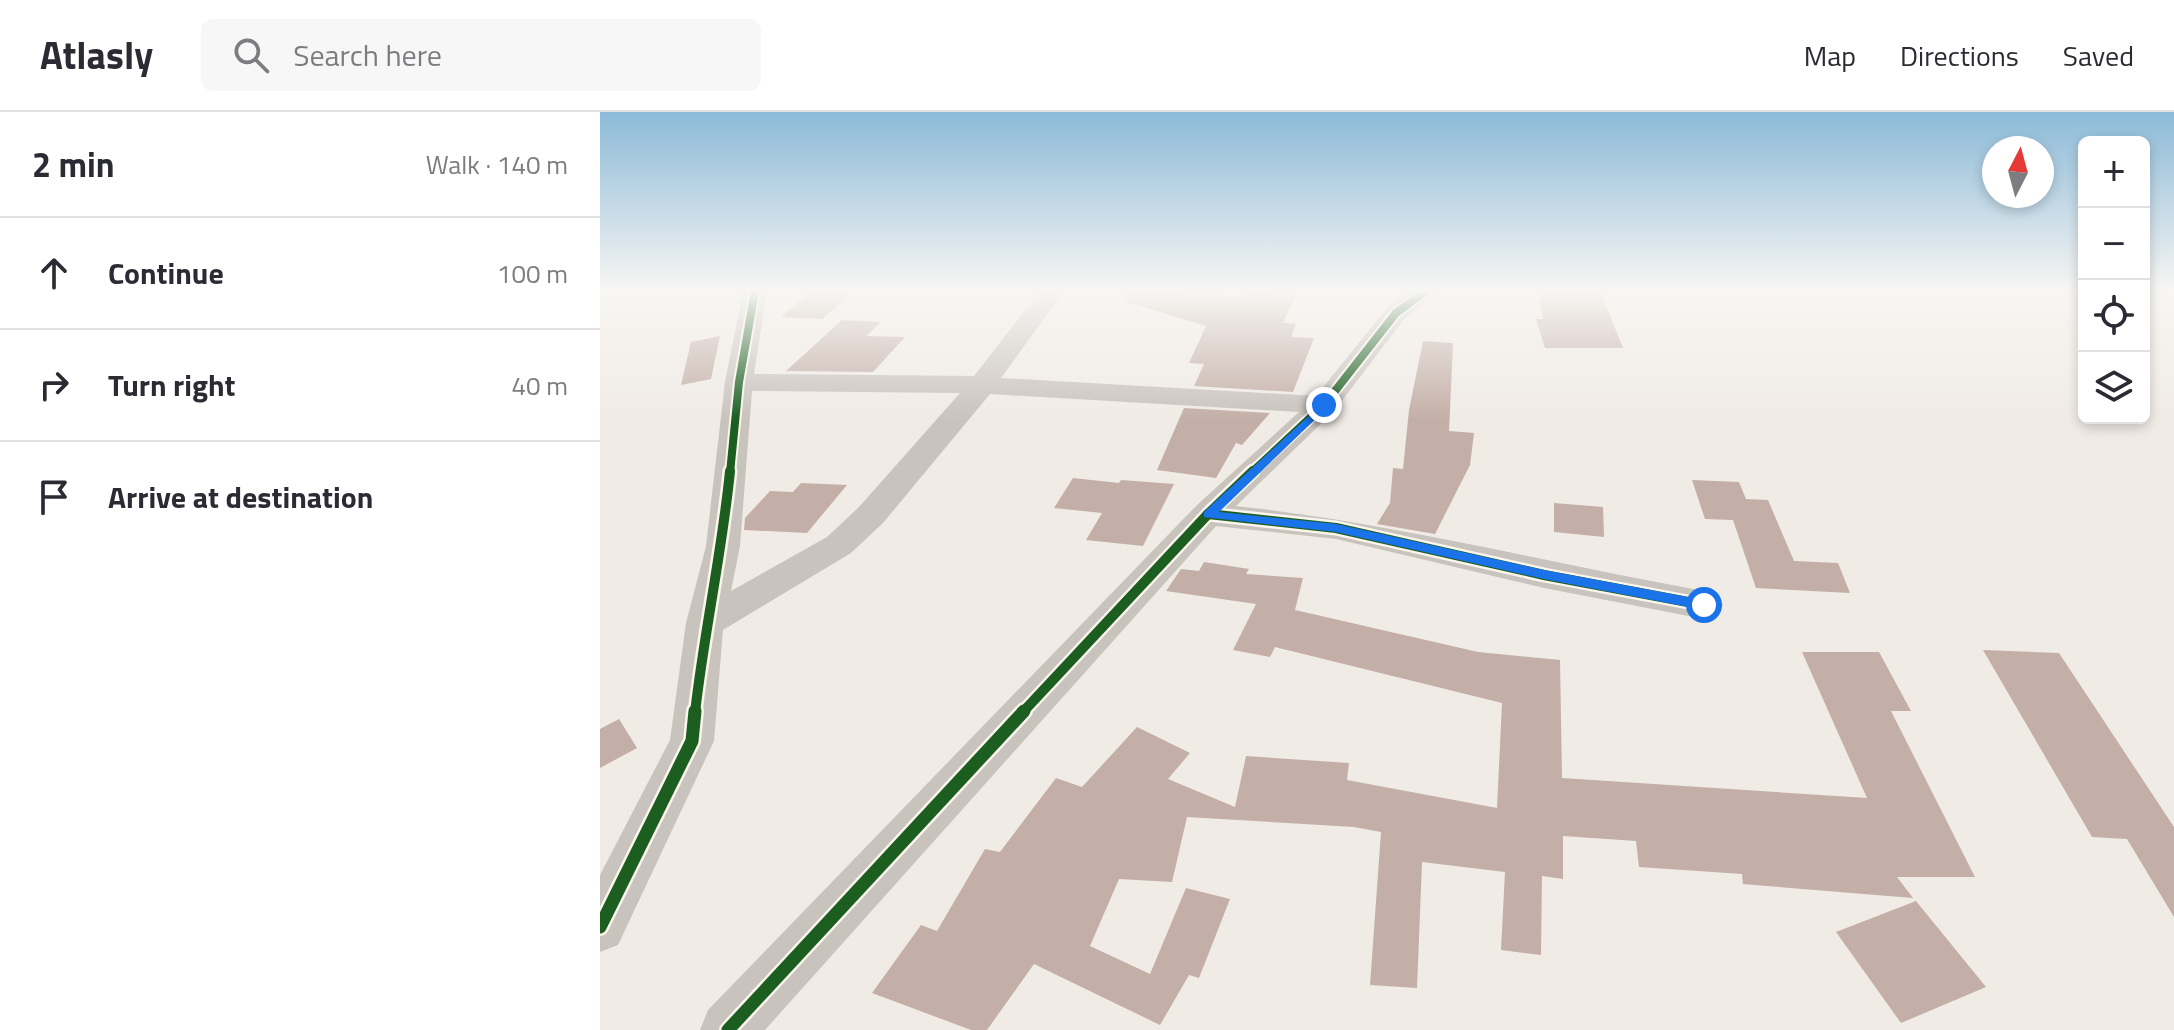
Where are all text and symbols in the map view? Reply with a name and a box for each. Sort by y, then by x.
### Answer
search box [201,19,761,91]
text: Atlasly [40,26,153,84]
text: Search here [293,32,442,78]
icon: search [229,33,273,77]
text: Map [1804,34,1856,77]
text: Directions [1900,34,2019,77]
text: Saved [2063,34,2134,77]
north arrow [1982,136,2054,208]
map controls [2078,136,2150,424]
button: + [2078,136,2150,208]
text: 2 min [32,138,115,190]
text: Walk · 140 m [426,145,568,184]
button: − [2078,208,2150,280]
text: Continue [108,250,224,296]
icon: ahead [32,251,76,295]
text: 100 m [497,254,568,293]
button: locate [2078,280,2150,352]
button: layers [2078,352,2150,424]
text: Turn right [108,362,236,408]
icon: right [32,363,76,407]
text: 40 m [511,366,568,405]
route end [1306,387,1342,423]
text: Arrive at destination [108,474,373,520]
icon: arrive [32,475,76,519]
route start [1686,587,1722,623]

